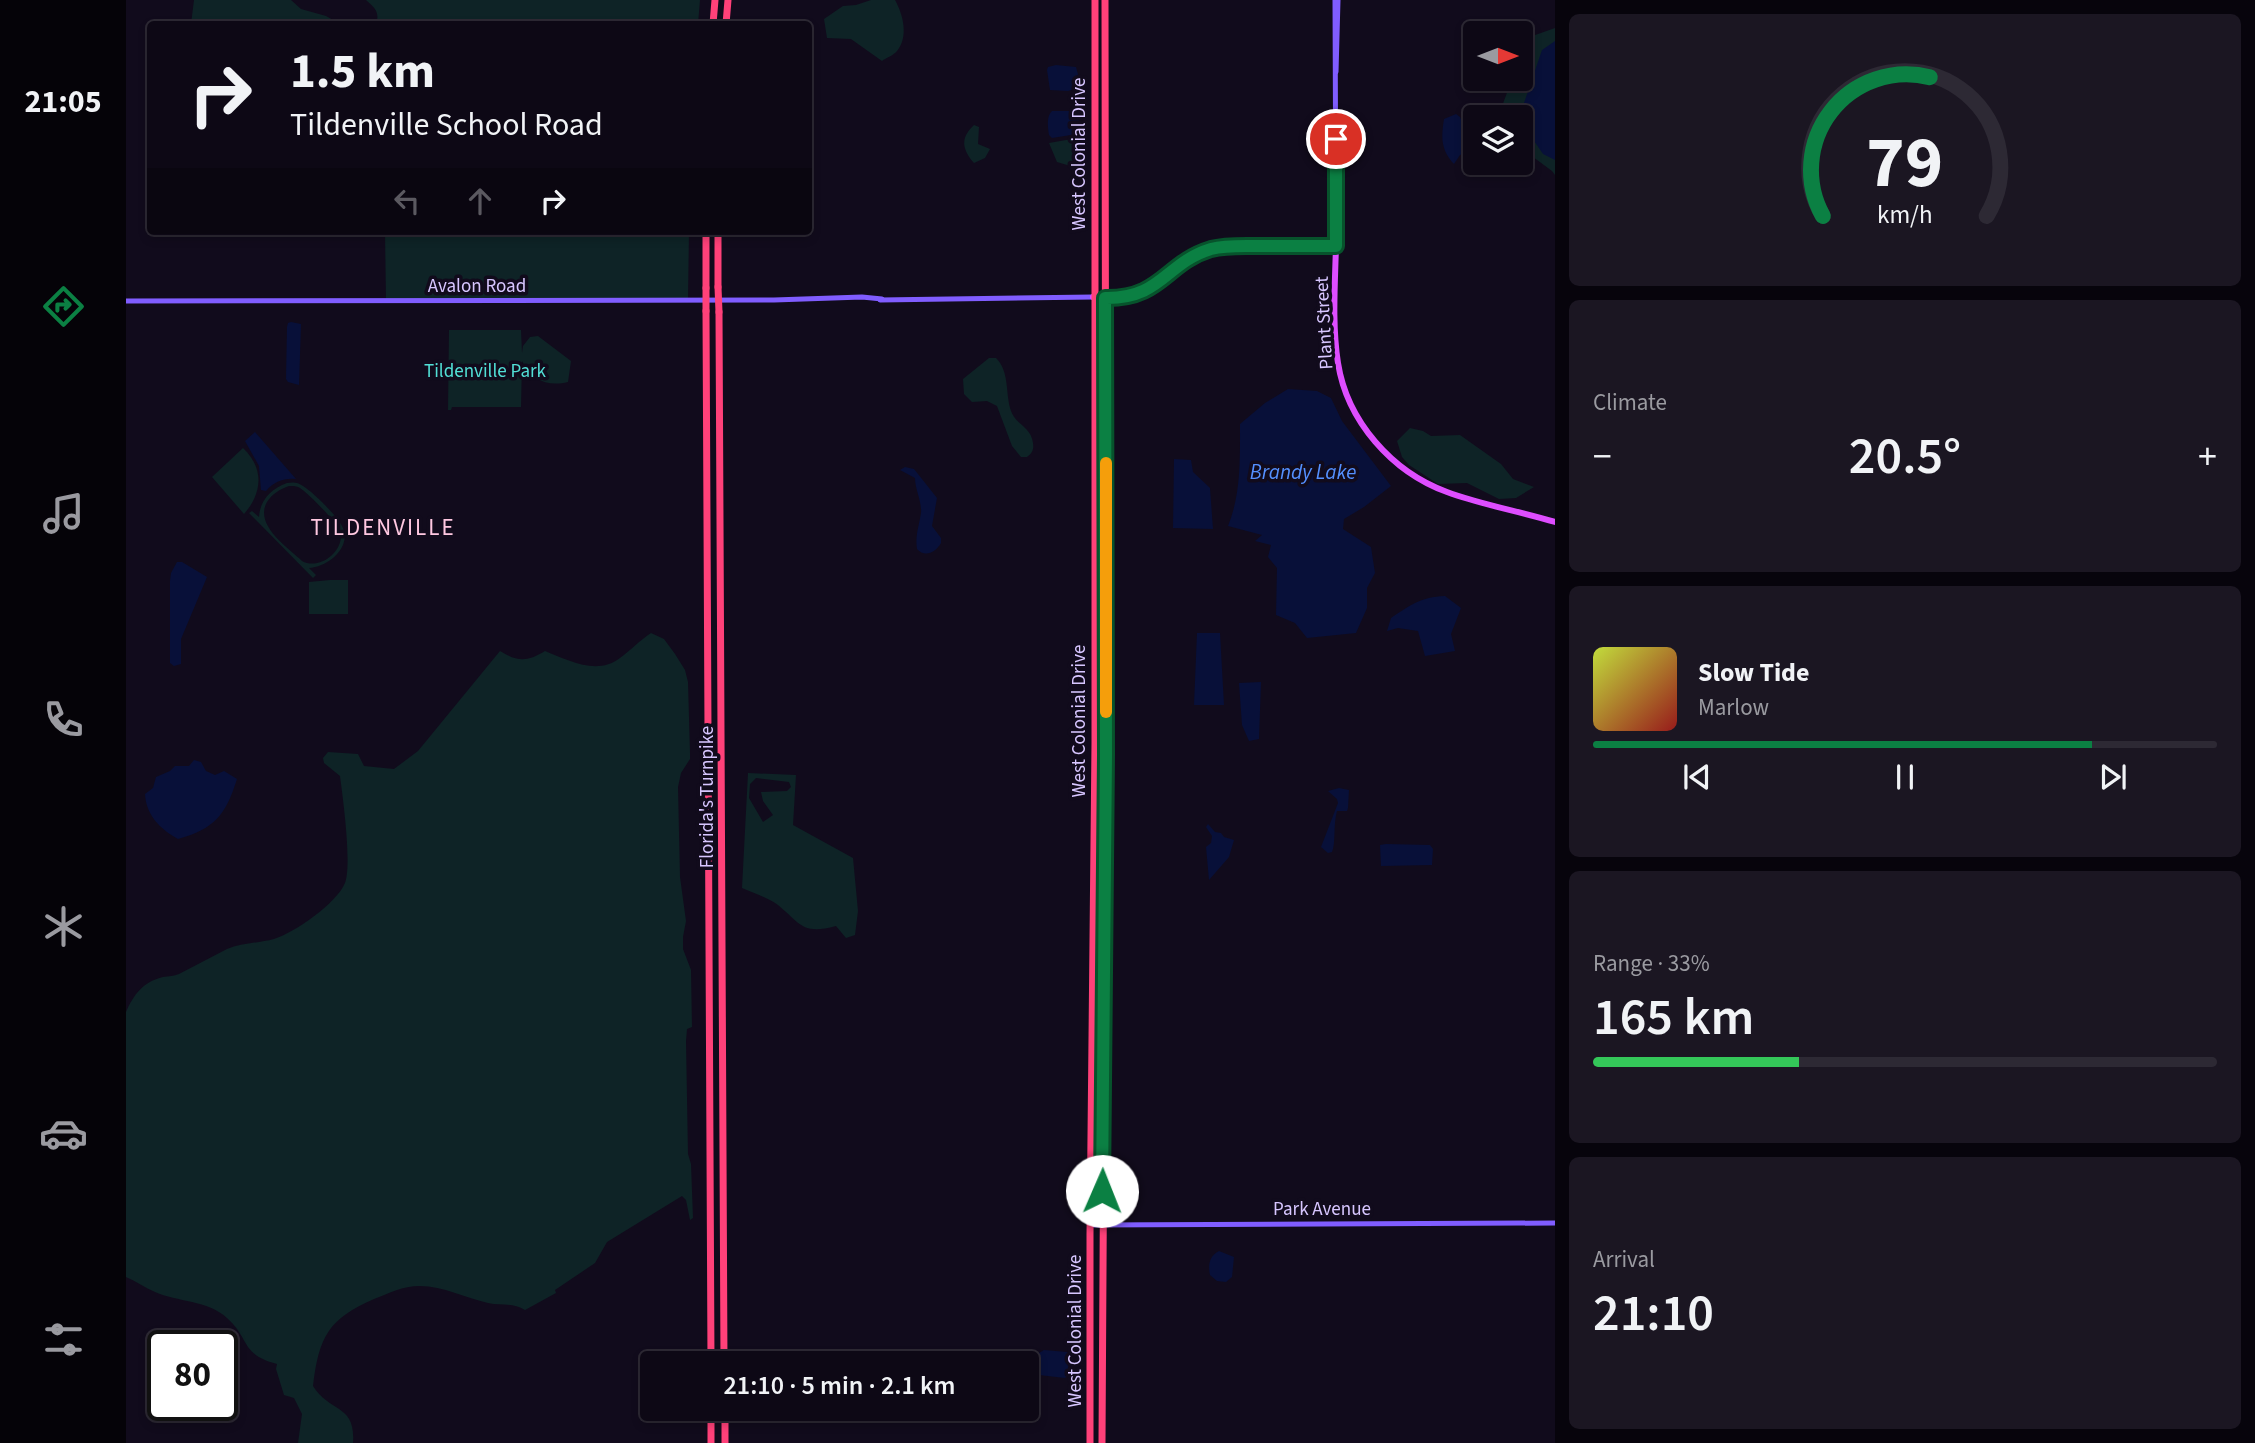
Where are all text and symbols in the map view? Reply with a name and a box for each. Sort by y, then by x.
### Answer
north arrow [1463,21,1533,91]
map controls [1463,21,1533,175]
text: 1.5 km [290,37,435,107]
icon: right [175,49,266,140]
street label: West Colonial Drive [1066,78,1093,230]
text: 21:05 [24,79,102,125]
text: Tildenville School Road [290,102,603,148]
button: layers [1463,105,1533,175]
pin [1306,109,1366,169]
text: 79 [1867,111,1943,215]
icon: arrive [1317,120,1355,158]
icon: left [388,182,426,220]
icon: ahead [461,182,499,220]
icon: right [534,182,572,220]
text: km/h [1877,197,1933,233]
street label: Avalon Road [428,273,526,300]
street label: Plant Street [1309,275,1340,370]
icon: directions [39,282,88,331]
park label: Tildenville Park [424,358,547,385]
text: Climate [1593,386,1667,419]
text: 20.5° [1849,420,1961,494]
text: − [1593,430,1612,484]
text: + [2198,430,2217,484]
water label: Brandy Lake [1250,457,1356,487]
icon: music [39,489,88,538]
district label: TILDENVILLE [310,511,456,544]
street label: West Colonial Drive [1066,645,1093,797]
text: Slow Tide [1698,654,1809,691]
text: Marlow [1698,691,1769,724]
icon: phone [39,695,88,744]
street label: Florida's Turnpike [694,726,721,868]
icon: previous [1678,758,1716,796]
icon: pause [1886,758,1924,796]
icon: next [2094,758,2132,796]
icon: climate [39,902,88,951]
text: Range · 33% [1593,947,1710,980]
text: 165 km [1593,981,1754,1055]
icon: car [39,1109,88,1158]
position arrow [1065,1154,1139,1228]
street label: Park Avenue [1273,1196,1371,1223]
text: Arrival [1593,1243,1655,1276]
street label: West Colonial Drive [1062,1255,1089,1407]
text: 21:10 [1593,1277,1714,1351]
icon: filters [39,1315,88,1364]
speed limit sign: 80 [147,1330,238,1421]
text: 21:10 · 5 min · 2.1 km [724,1367,955,1404]

